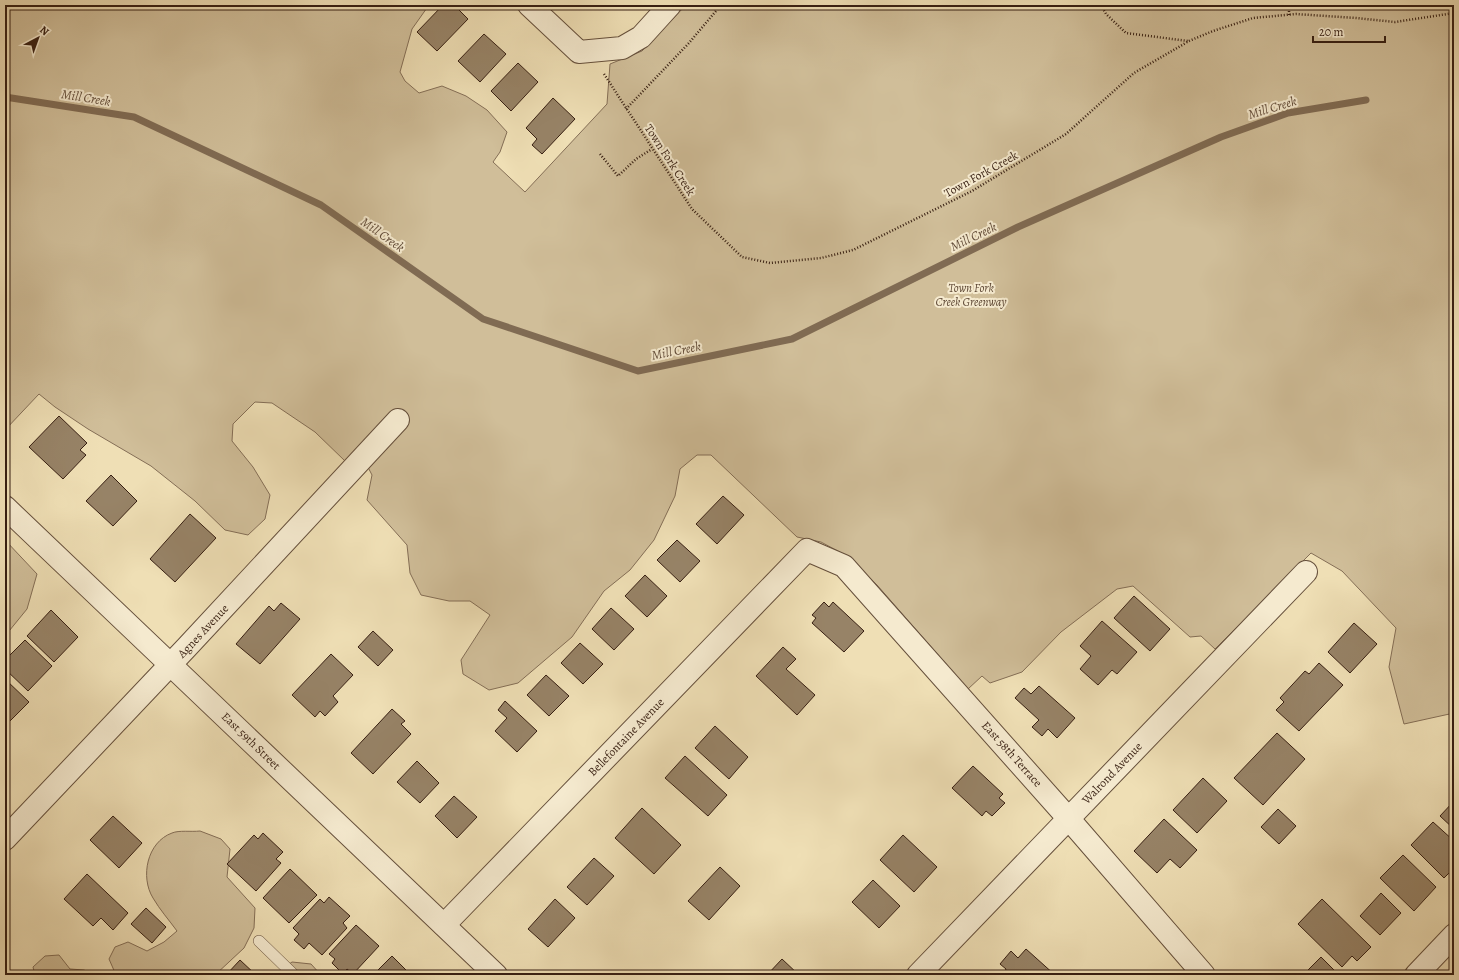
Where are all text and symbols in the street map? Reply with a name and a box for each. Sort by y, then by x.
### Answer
north arrow [18,18,58,58]
scale bar [1313,18,1385,44]
text: N [36,23,52,39]
text: 20 m [1319,24,1343,40]
water label: Mill Creek [60,85,112,110]
water label: Mill Creek [1246,92,1299,123]
street label: Town Fork Creek [641,121,699,199]
street label: Town Fork Creek [941,147,1021,201]
water label: Mill Creek [358,213,408,256]
water label: Mill Creek [947,218,999,255]
park label: Town Fork Creek Greenway [935,280,1007,310]
water label: Mill Creek [650,337,702,364]
street label: Agnes Avenue [173,601,232,662]
street label: Bellefontaine Avenue [584,694,668,780]
street label: East 59th Street [218,709,284,773]
street label: East 58th Terrace [978,718,1046,790]
street label: Walrond Avenue [1078,739,1146,808]

